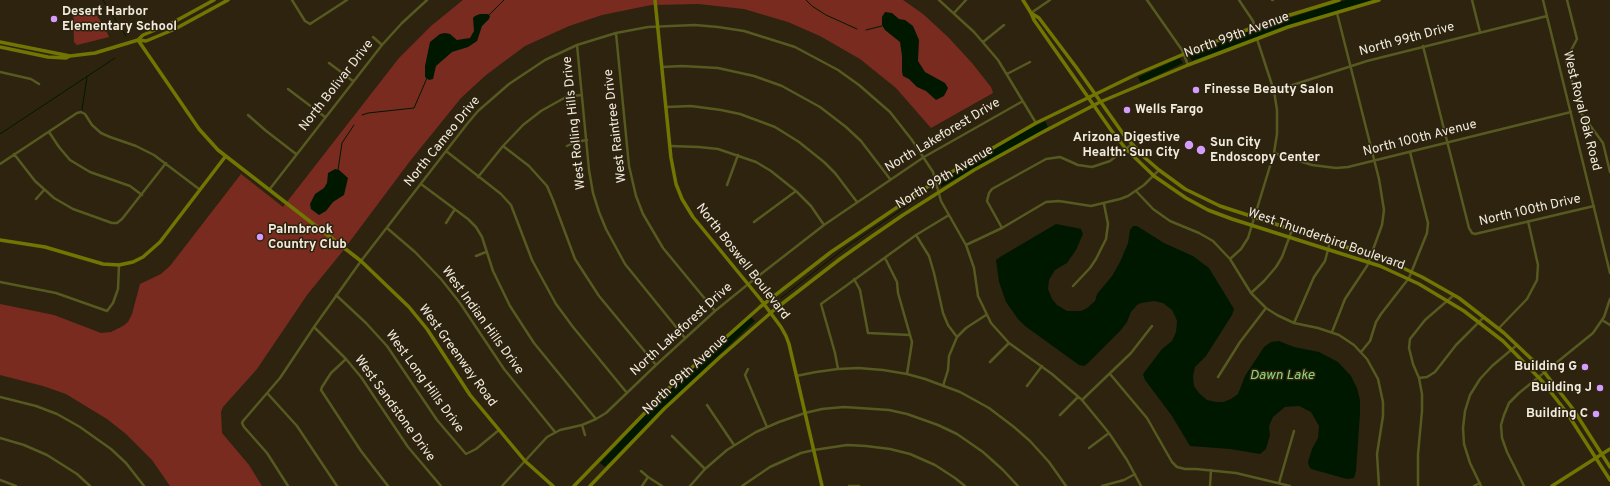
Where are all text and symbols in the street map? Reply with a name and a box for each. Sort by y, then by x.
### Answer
place label: Desert Harbor Elementary School [62,4,177,35]
street label: North 99th Avenue [1182,10,1292,62]
marker: Desert Harbor Elementary School [49,14,59,24]
street label: North 99th Drive [1358,20,1456,60]
street label: North Bolivar Drive [296,37,378,135]
street label: West Royal Oak Road [1559,49,1603,173]
street label: West Rolling Hills Drive [560,55,590,191]
street label: West Raintree Drive [601,68,631,184]
place label: Finesse Beauty Salon [1204,82,1334,98]
marker: Finesse Beauty Salon [1191,85,1201,95]
street label: North Cameo Drive [402,94,484,190]
street label: North Lakeforest Drive [883,95,1003,177]
place label: Wells Fargo [1135,102,1203,118]
marker: Wells Fargo [1122,105,1132,115]
street label: North 100th Avenue [1362,117,1478,161]
place label: Arizona Digestive Health: Sun City [1073,130,1180,161]
place label: Sun City Endoscopy Center [1210,135,1320,166]
marker: Arizona Digestive Health: Sun City [1183,139,1195,151]
street label: North 99th Avenue [894,143,996,213]
marker: Sun City Endoscopy Center [1195,144,1207,156]
street label: North 100th Drive [1478,192,1582,230]
street label: North Boswell Boulevard [692,201,792,323]
street label: West Thunderbird Boulevard [1245,206,1407,274]
place label: Palmbrook Country Club [268,222,347,253]
marker: Palmbrook Country Club [255,232,265,242]
street label: West Indian Hills Drive [438,264,526,378]
street label: North Lakeforest Drive [628,280,736,380]
street label: West Greenway Road [415,302,499,410]
street label: West Long Hills Drive [382,328,466,436]
street label: North 99th Avenue [640,332,732,418]
street label: West Sandstone Drive [350,353,438,465]
place label: Building G [1514,359,1577,375]
marker: Building G [1580,362,1590,372]
water label: Dawn Lake [1249,368,1315,384]
place label: Building J [1531,380,1592,396]
marker: Building J [1595,383,1605,393]
place label: Building C [1526,406,1588,422]
marker: Building C [1591,409,1601,419]

